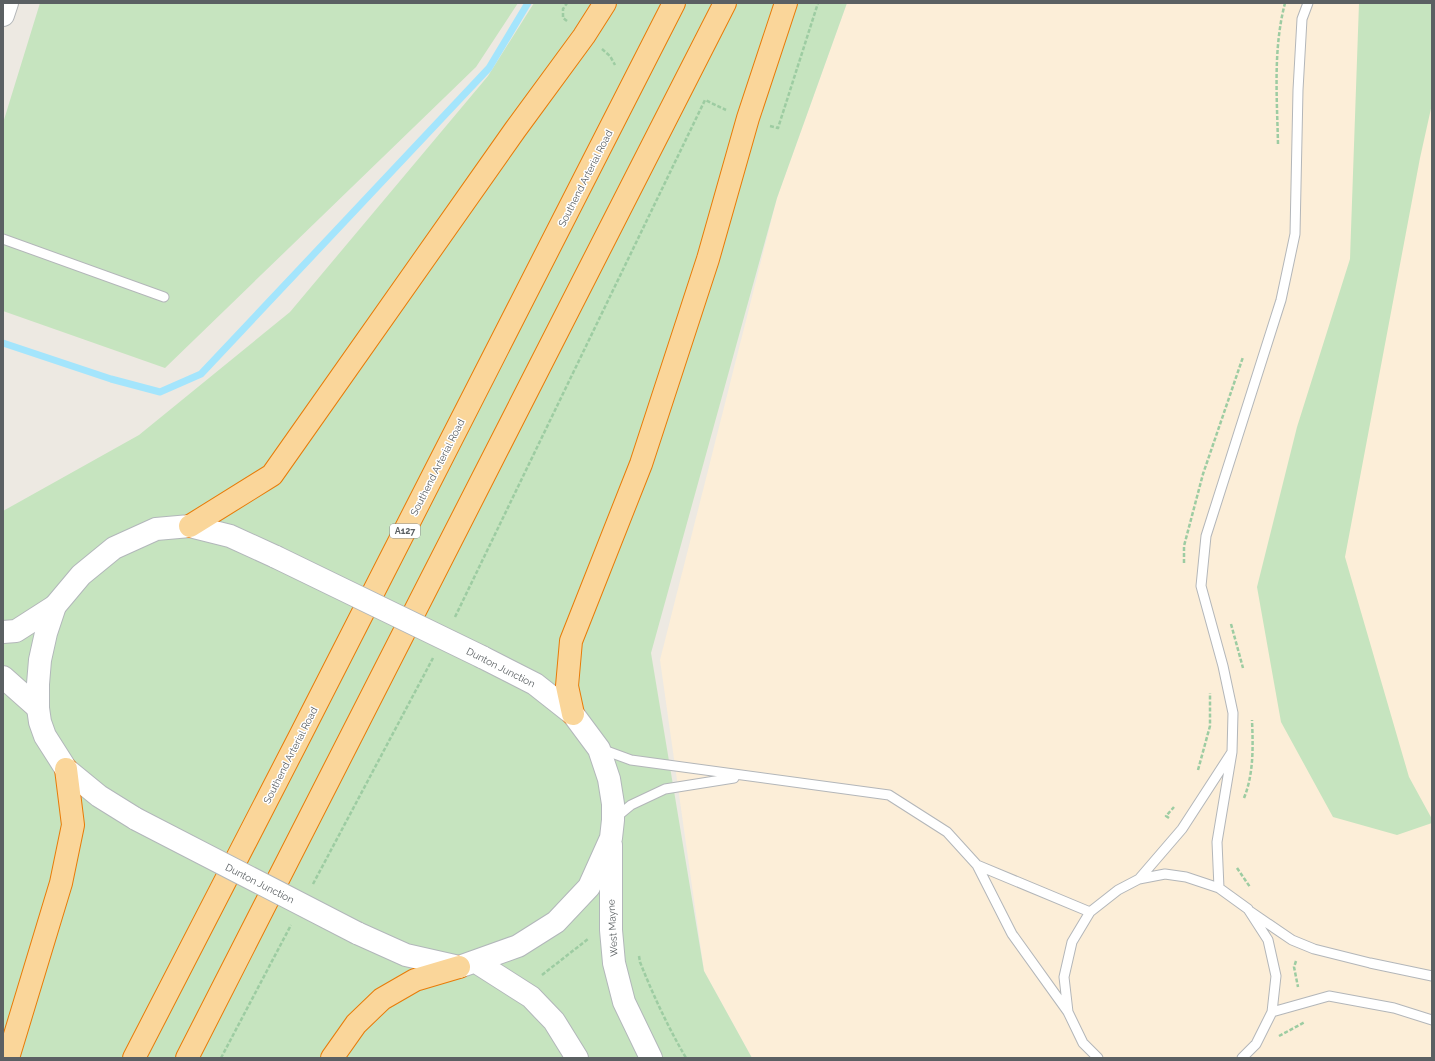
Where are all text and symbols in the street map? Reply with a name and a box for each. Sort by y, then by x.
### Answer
street label: Southend Arterial Road [556,128,615,228]
street label: Southend Arterial Road [408,417,467,517]
road number: A127 [390,524,420,538]
street label: Dunton Junction [465,645,537,690]
street label: Southend Arterial Road [261,705,320,805]
street label: Dunton Junction [224,861,296,906]
street label: West Mayne [605,899,619,957]

